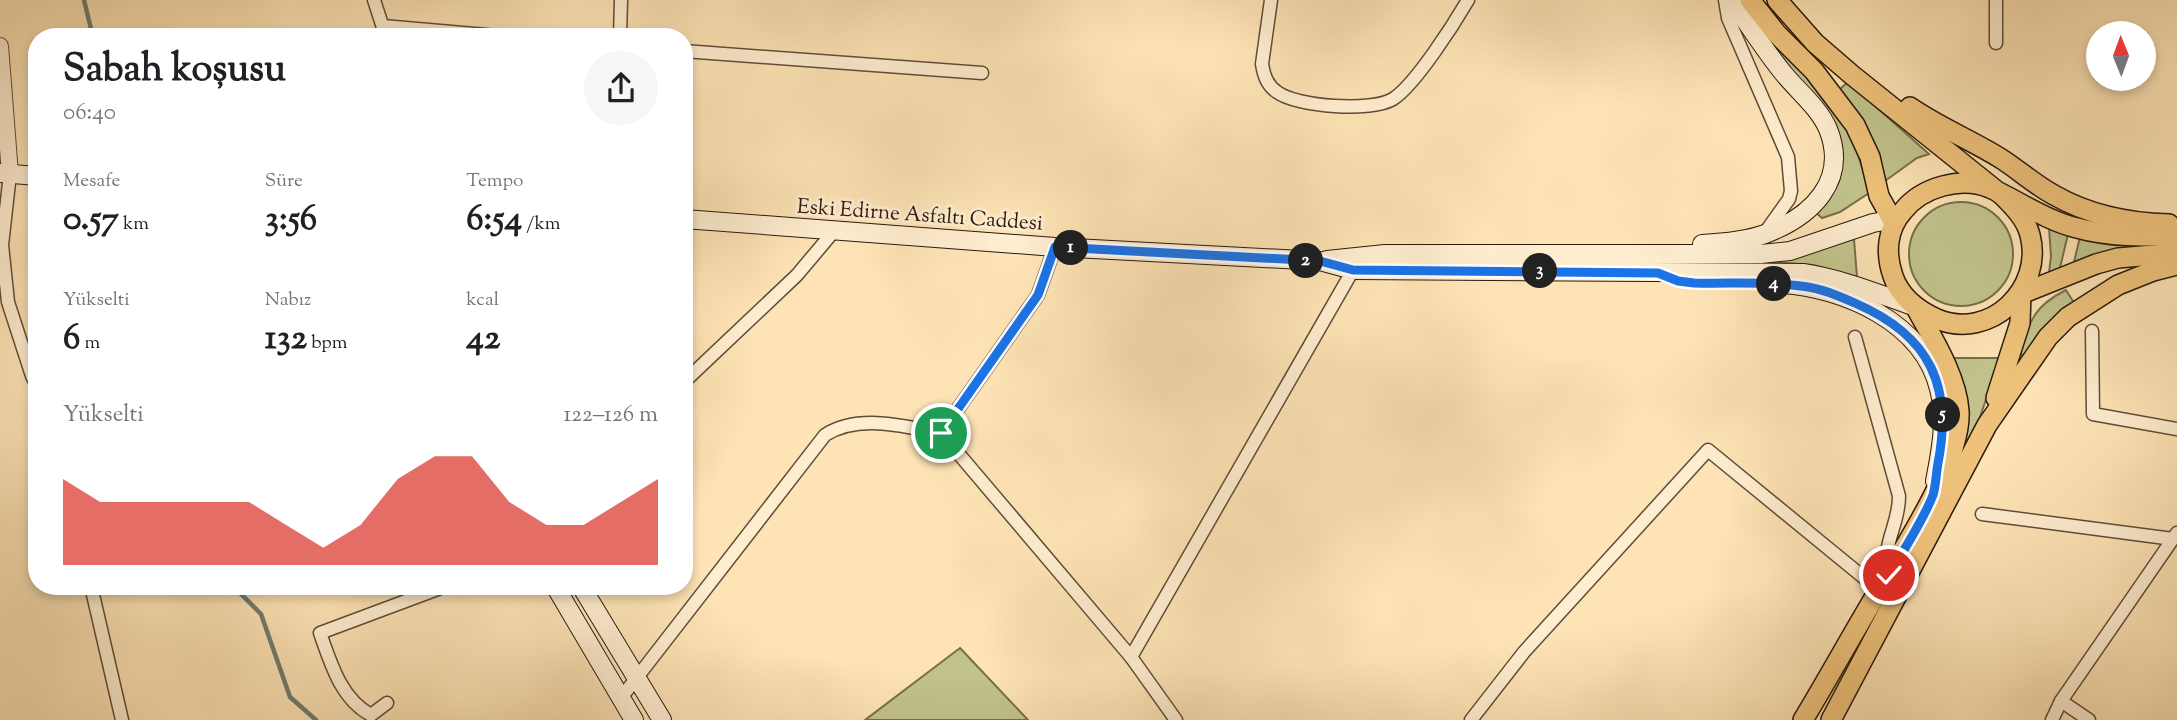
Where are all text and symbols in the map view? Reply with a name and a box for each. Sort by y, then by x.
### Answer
north arrow [2086,21,2156,91]
map controls [2086,21,2156,91]
text: Sabah koşusu [63,44,286,98]
button: share [584,51,658,125]
text: 06:40 [63,97,116,130]
text: Mesafe [63,168,120,195]
text: Süre [265,168,303,195]
text: Tempo [466,168,523,195]
street label: Eski Edirne Asfaltı Caddesi [796,192,1044,240]
text: 0.57 [63,195,119,246]
text: 3:56 [265,195,317,246]
text: 6:54 [466,195,522,246]
text: km [119,211,149,238]
text: /km [522,211,561,238]
pin: 1 [1054,230,1088,266]
text: 1 [1067,234,1074,261]
pin: 2 [1288,244,1324,278]
text: 2 [1301,247,1310,274]
pin: 3 [1522,254,1558,288]
text: 3 [1536,257,1543,284]
pin: 4 [1756,266,1792,302]
text: 4 [1769,270,1778,297]
text: Yükselti [63,287,130,314]
text: Nabız [265,287,311,314]
text: kcal [466,287,499,314]
text: 6 [63,314,80,365]
text: 132 [265,314,307,365]
text: 42 [466,314,500,365]
text: m [80,330,100,357]
text: bpm [307,330,348,357]
pin: 5 [1926,398,1960,432]
text: Yükselti [63,399,144,432]
text: 122–126 m [563,399,658,432]
text: 5 [1939,401,1946,428]
pin [911,403,971,463]
icon: arrive [922,414,960,452]
pin [1859,545,1919,605]
icon: check [1870,556,1908,594]

